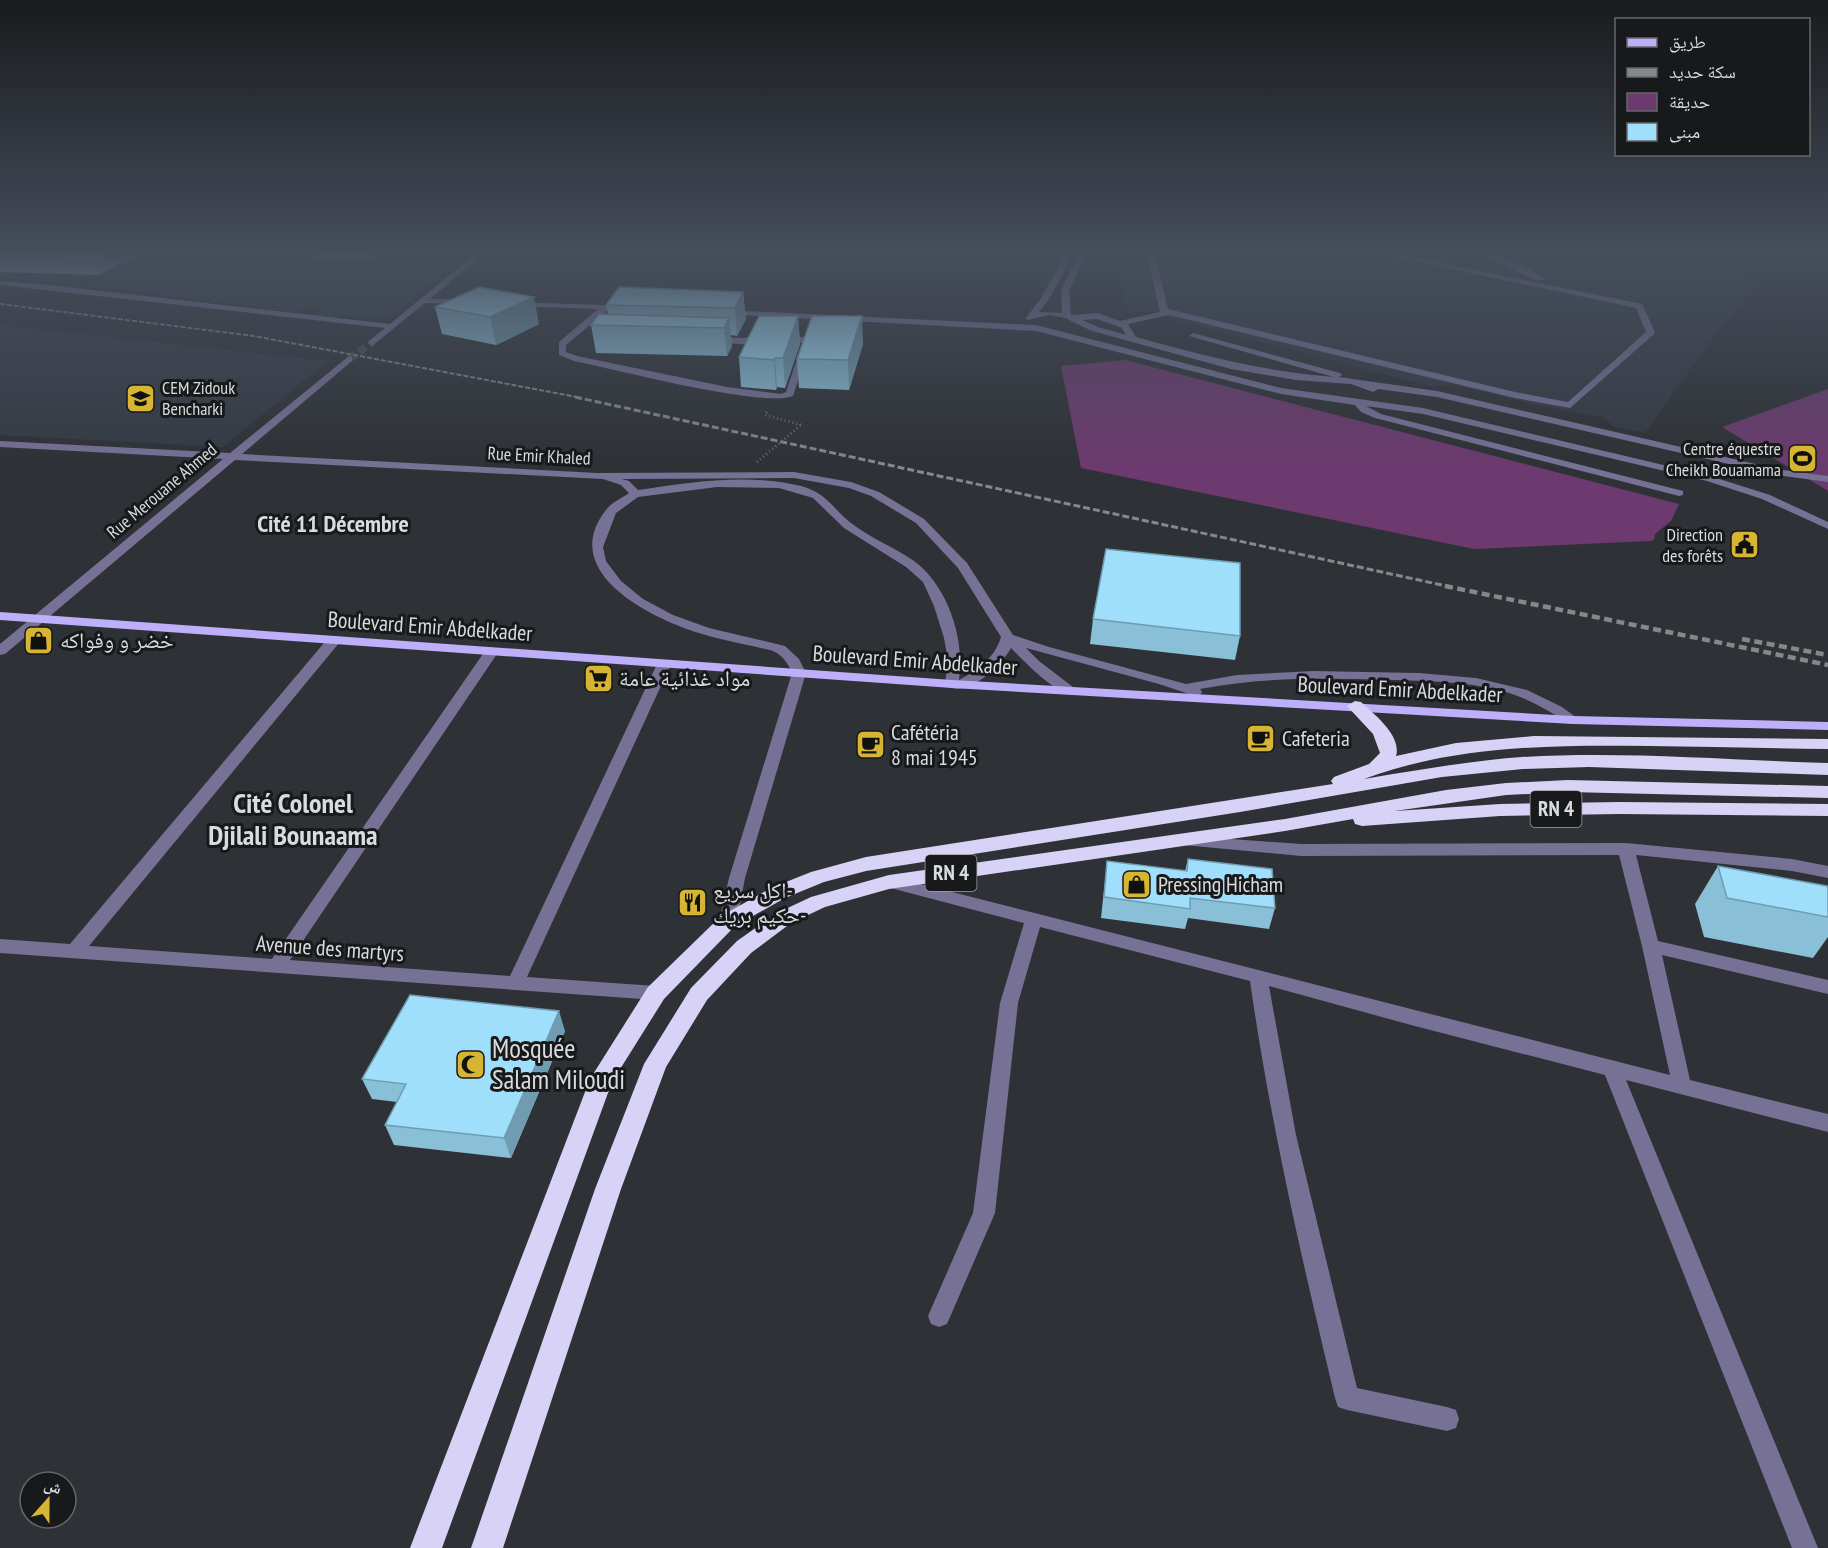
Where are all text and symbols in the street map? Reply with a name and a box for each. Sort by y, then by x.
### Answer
legend [1615,18,1810,156]
text: طريق [1669,30,1706,53]
text: سكة حديد [1669,60,1736,83]
text: حديقة [1669,90,1710,113]
text: مبنى [1669,120,1700,143]
place label: CEM Zidouk Bencharki [162,376,235,420]
school or university icon: CEM Zidouk Bencharki [125,382,157,414]
place label: Centre équestre Cheikh Bouamama [1666,437,1781,481]
street label: Rue Merouane Ahmed [102,438,221,543]
street label: Rue Emir Khaled [487,441,591,470]
sports icon: Centre équestre Cheikh Bouamama [1786,443,1818,475]
district label: Cité 11 Décembre [257,508,409,539]
place label: Direction des forêts [1662,523,1723,567]
public building icon: Direction des forêts [1728,529,1760,561]
street label: Boulevard Emir Abdelkader [327,605,533,647]
shop icon: خضر و وفواكه [23,624,55,656]
place label: خضر و وفواكه [60,626,174,654]
street label: Boulevard Emir Abdelkader [812,639,1018,681]
supermarket icon: مواد غذائية عامة [582,662,614,694]
place label: مواد غذائية عامة [619,664,750,692]
street label: Boulevard Emir Abdelkader [1297,670,1503,708]
place label: Cafétéria 8 mai 1945 [891,718,978,771]
cafe icon: Cafeteria [1245,722,1277,754]
place label: Cafeteria [1282,724,1350,752]
cafe icon: Cafétéria 8 mai 1945 [854,729,886,761]
district label: Cité Colonel Djilali Bounaama [208,784,378,853]
road number: RN 4 [1530,791,1582,827]
road number: RN 4 [926,855,976,891]
shop icon: Pressing Hicham [1121,868,1153,900]
place label: Pressing Hicham [1158,870,1283,898]
place label: اكل سريع- حكيم بريك- [713,876,806,930]
restaurant icon: اكل سريع- حكيم بريك- [676,887,708,919]
street label: Avenue des martyrs [255,929,405,967]
place label: Mosquée Salam Miloudi [492,1031,625,1096]
mosque icon: Mosquée Salam Miloudi [455,1049,487,1081]
north arrow [18,1470,78,1530]
text: ش [42,1474,65,1498]

